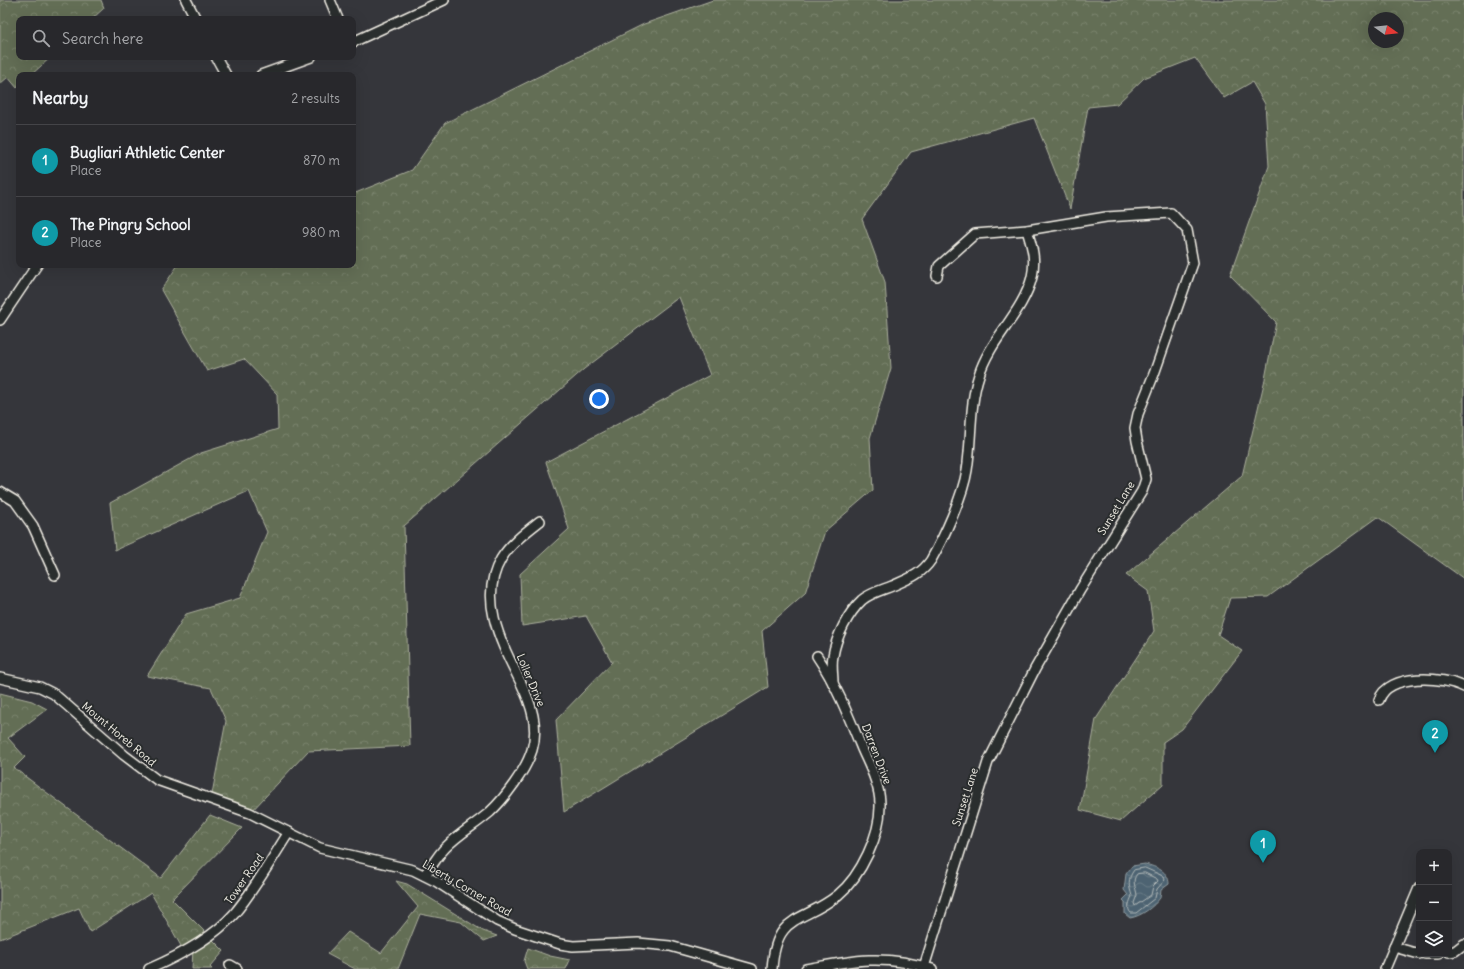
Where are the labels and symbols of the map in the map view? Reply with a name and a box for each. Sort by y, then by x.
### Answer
north arrow [1368,12,1404,48]
your location [589,389,609,409]
street label: Sunset Lane [1094,478,1138,538]
street label: Loller Drive [514,651,548,709]
street label: Mount Horeb Road [79,699,159,769]
pin: 2 [1422,720,1448,753]
street label: Darren Drive [859,722,895,786]
street label: Sunset Lane [949,766,981,828]
pin: 1 [1250,830,1276,863]
street label: Tower Road [221,851,267,907]
street label: Liberty Corner Road [420,857,514,919]

